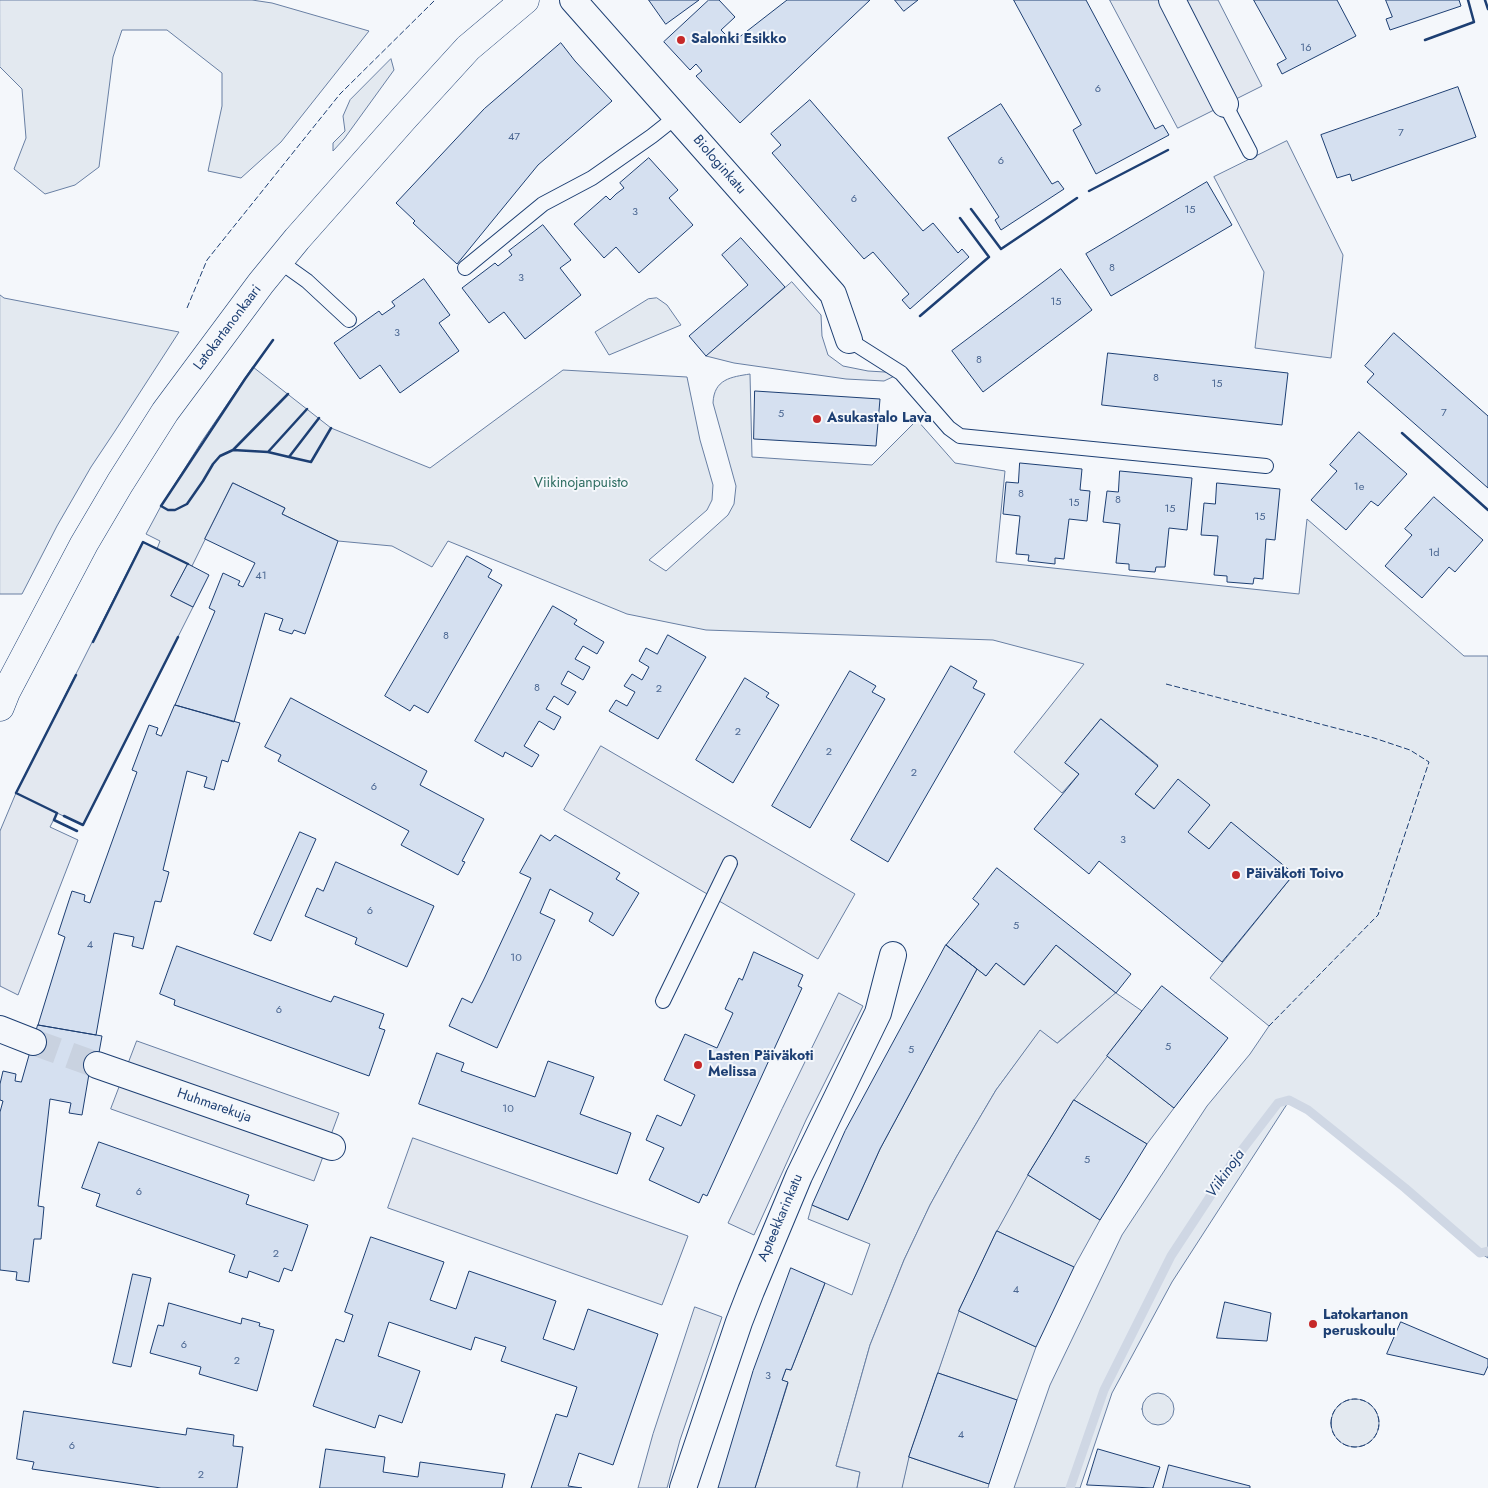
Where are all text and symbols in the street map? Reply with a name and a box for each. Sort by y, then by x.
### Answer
place label: Salonki Esikko [691,32,786,48]
marker: Salonki Esikko [675,34,687,46]
house number: 16 [1300,41,1312,55]
house number: 6 [1095,82,1101,96]
house number: 7 [1398,126,1404,140]
house number: 47 [508,130,520,144]
street label: Biologinkatu [689,132,749,198]
house number: 6 [998,154,1004,168]
house number: 6 [851,192,857,206]
house number: 15 [1184,203,1196,217]
house number: 3 [632,205,638,219]
house number: 8 [1109,261,1115,275]
house number: 3 [518,271,524,285]
street label: Latokartanonkaari [191,282,265,374]
house number: 15 [1050,295,1062,309]
house number: 3 [394,326,400,340]
house number: 8 [976,353,982,367]
house number: 8 [1153,371,1159,385]
house number: 15 [1211,377,1223,391]
house number: 7 [1441,406,1447,420]
house number: 5 [778,407,784,421]
place label: Asukastalo Lava [827,411,932,427]
marker: Asukastalo Lava [811,413,823,425]
park label: Viikinojanpuisto [534,476,628,492]
house number: 1e [1354,480,1364,494]
house number: 8 [1018,487,1024,501]
house number: 8 [1115,493,1121,507]
house number: 15 [1068,496,1080,510]
house number: 15 [1164,502,1176,516]
house number: 15 [1254,510,1266,524]
house number: 1d [1428,546,1440,560]
house number: 41 [255,569,267,583]
house number: 8 [443,629,449,643]
house number: 8 [534,681,540,695]
house number: 2 [656,682,662,696]
house number: 2 [735,725,741,739]
house number: 2 [826,745,832,759]
house number: 2 [911,766,917,780]
house number: 6 [371,780,377,794]
house number: 3 [1120,833,1126,847]
place label: Päiväkoti Toivo [1246,867,1344,883]
marker: Päiväkoti Toivo [1230,869,1242,881]
house number: 6 [367,904,373,918]
house number: 5 [1013,919,1019,933]
house number: 4 [87,938,93,952]
house number: 10 [510,951,522,965]
house number: 6 [276,1003,282,1017]
house number: 5 [1165,1040,1171,1054]
house number: 5 [908,1043,914,1057]
place label: Lasten Päiväkoti Melissa [708,1049,814,1082]
marker: Lasten Päiväkoti Melissa [692,1059,704,1071]
street label: Huhmarekuja [174,1085,254,1127]
house number: 10 [502,1102,514,1116]
water label: Viikinoja [1203,1146,1249,1202]
house number: 5 [1084,1153,1090,1167]
street label: Apteekkarinkatu [755,1172,807,1264]
house number: 6 [136,1185,142,1199]
house number: 2 [273,1247,279,1261]
house number: 4 [1013,1283,1019,1297]
place label: Latokartanon peruskoulu [1323,1308,1408,1340]
marker: Latokartanon peruskoulu [1307,1318,1319,1330]
house number: 6 [181,1338,187,1352]
house number: 2 [234,1354,240,1368]
house number: 3 [765,1369,771,1383]
house number: 4 [958,1428,964,1442]
house number: 6 [69,1439,75,1453]
house number: 2 [198,1468,204,1482]

